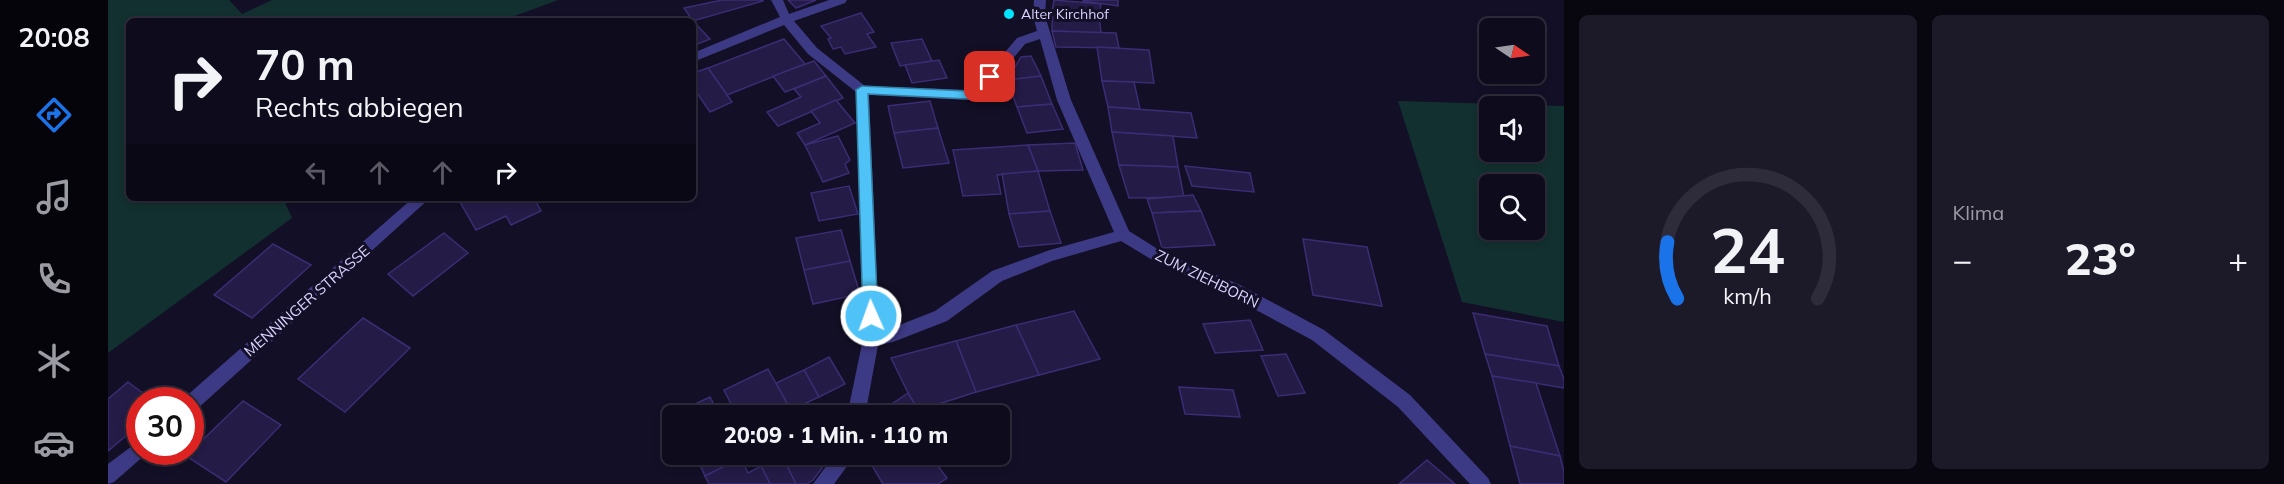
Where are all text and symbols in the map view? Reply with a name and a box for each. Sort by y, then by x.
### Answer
place label: Alter Kirchhof [1021,5,1109,23]
marker: Alter Kirchhof [1002,7,1016,21]
north arrow [1479,18,1545,84]
map controls [1479,18,1545,240]
text: 20:08 [18,20,90,54]
text: 70 m [255,38,355,91]
icon: right [156,42,234,120]
pin [964,51,1015,102]
icon: arrive [973,60,1006,93]
text: Rechts abbiegen [255,90,464,124]
icon: directions [33,94,75,136]
button: sound [1479,96,1545,162]
icon: left [300,156,333,189]
icon: ahead [363,156,396,189]
icon: ahead [426,156,459,189]
icon: right [489,156,522,189]
button: search [1479,174,1545,240]
icon: music [33,176,75,218]
text: Klima [1953,200,2004,225]
text: 24 [1710,210,1785,289]
text: 23° [2065,230,2136,286]
text: − [1953,239,1972,280]
text: + [2228,239,2248,280]
street label: MENNINGER STRASSE [240,241,373,360]
street label: ZUM ZIEHBORN [1152,245,1262,312]
icon: phone [33,258,75,300]
text: km/h [1723,282,1772,309]
position arrow [839,284,903,348]
icon: climate [33,340,75,382]
speed limit sign: 30 [126,387,204,465]
text: 20:09 · 1 Min. · 110 m [724,421,948,449]
icon: car [33,422,75,464]

